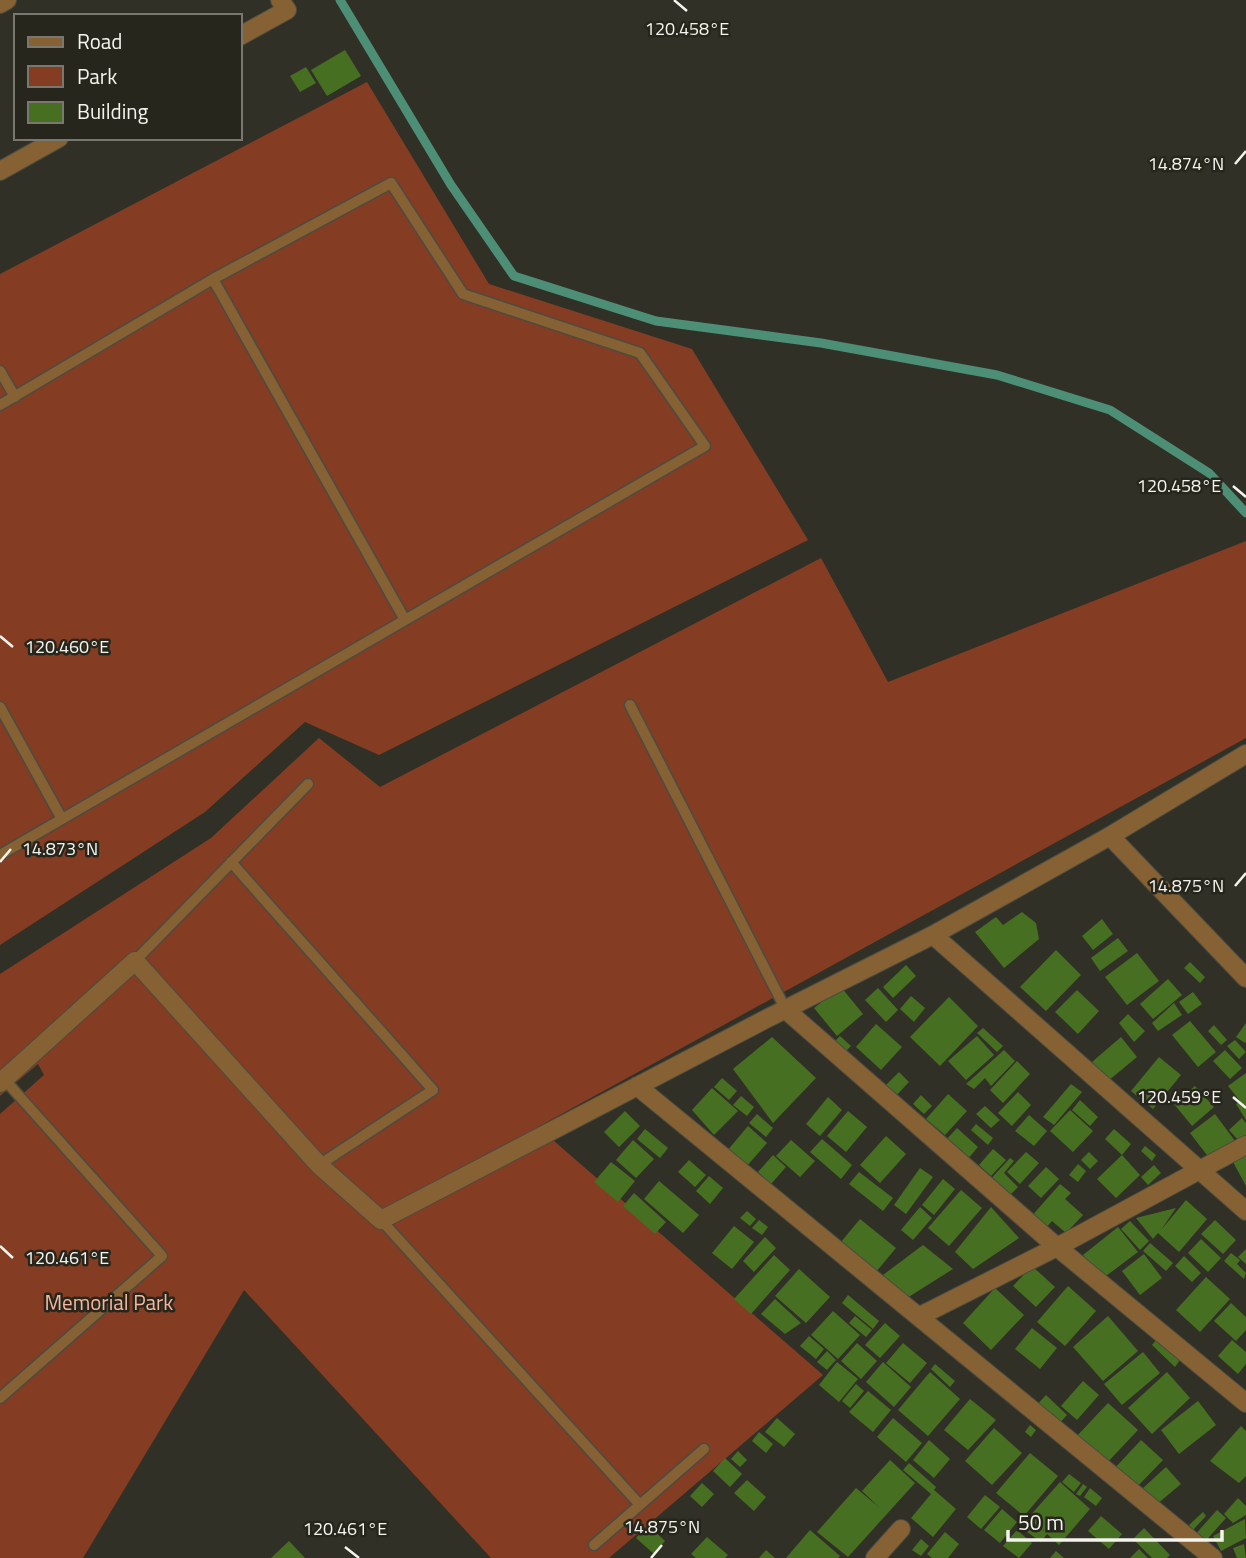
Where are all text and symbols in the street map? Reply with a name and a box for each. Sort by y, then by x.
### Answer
legend [14,14,242,140]
text: 120.458°E [645,15,729,42]
text: Road [77,25,122,57]
text: Park [77,60,117,92]
text: Building [77,95,149,127]
text: 14.874°N [1148,150,1224,177]
text: 120.458°E [1137,472,1221,499]
text: 120.460°E [25,633,109,660]
text: 14.873°N [22,835,98,862]
text: 14.875°N [1148,872,1224,899]
text: 120.459°E [1137,1083,1221,1110]
text: 120.461°E [25,1244,109,1271]
park label: Memorial Park [45,1286,173,1318]
scale bar [1008,1498,1222,1542]
text: 50 m [1018,1506,1064,1538]
text: 14.875°N [624,1513,700,1540]
text: 120.461°E [303,1515,387,1542]

